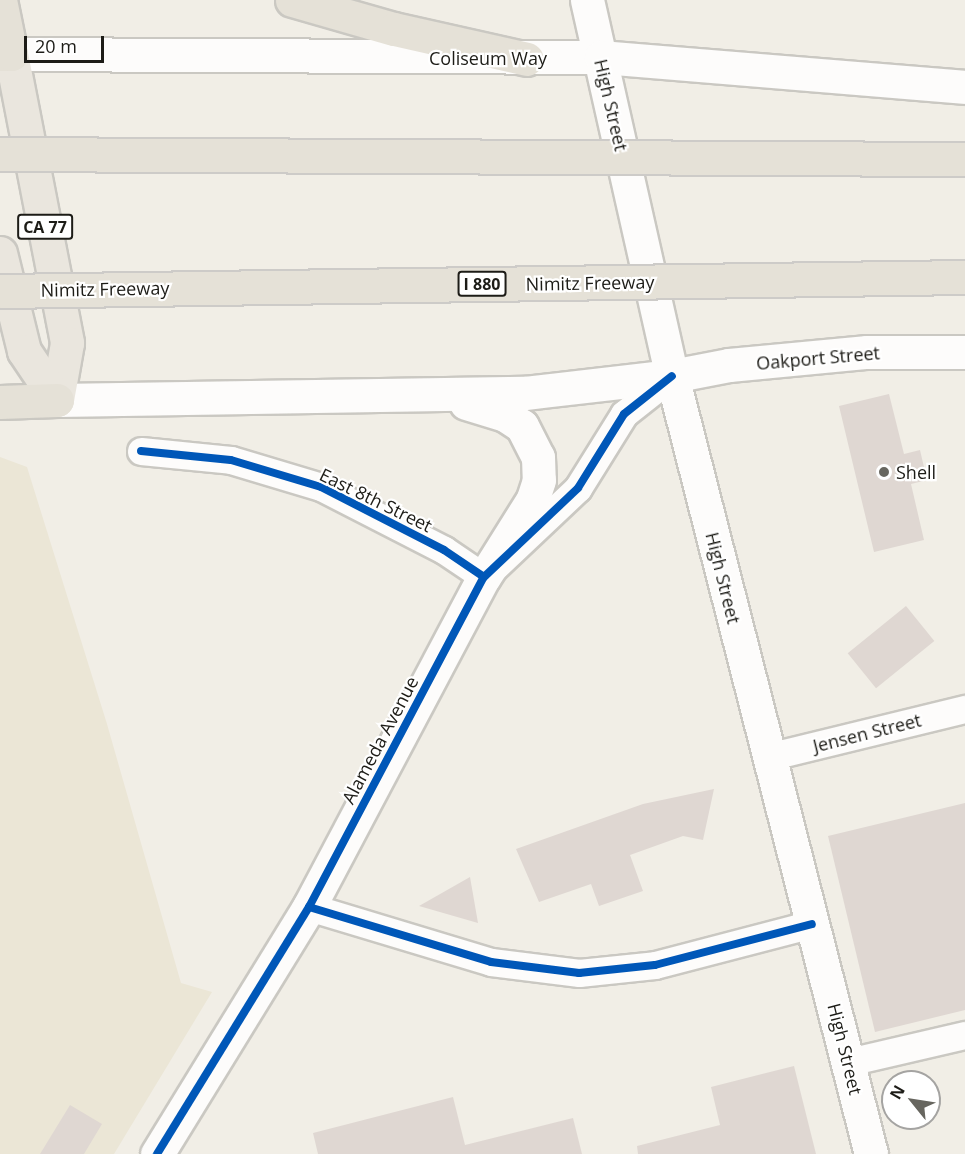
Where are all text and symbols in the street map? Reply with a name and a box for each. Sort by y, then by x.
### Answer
scale bar [27,24,106,62]
text: 20 m [35,34,77,58]
street label: Coliseum Way [429,47,547,69]
street label: High Street [590,57,632,153]
road number: CA 77 [16,214,74,240]
road number: I 880 [456,271,508,297]
street label: Nimitz Freeway [525,271,655,295]
street label: Nimitz Freeway [40,277,170,301]
street label: Oakport Street [755,342,881,374]
place label: Shell [896,461,936,483]
street label: East 8th Street [316,463,436,537]
marker: Shell [877,465,891,479]
street label: High Street [701,530,745,626]
street label: Alameda Avenue [337,673,423,807]
street label: Jensen Street [811,709,923,757]
street label: High Street [823,1001,867,1097]
north arrow [881,1070,941,1130]
text: N [884,1081,910,1103]

